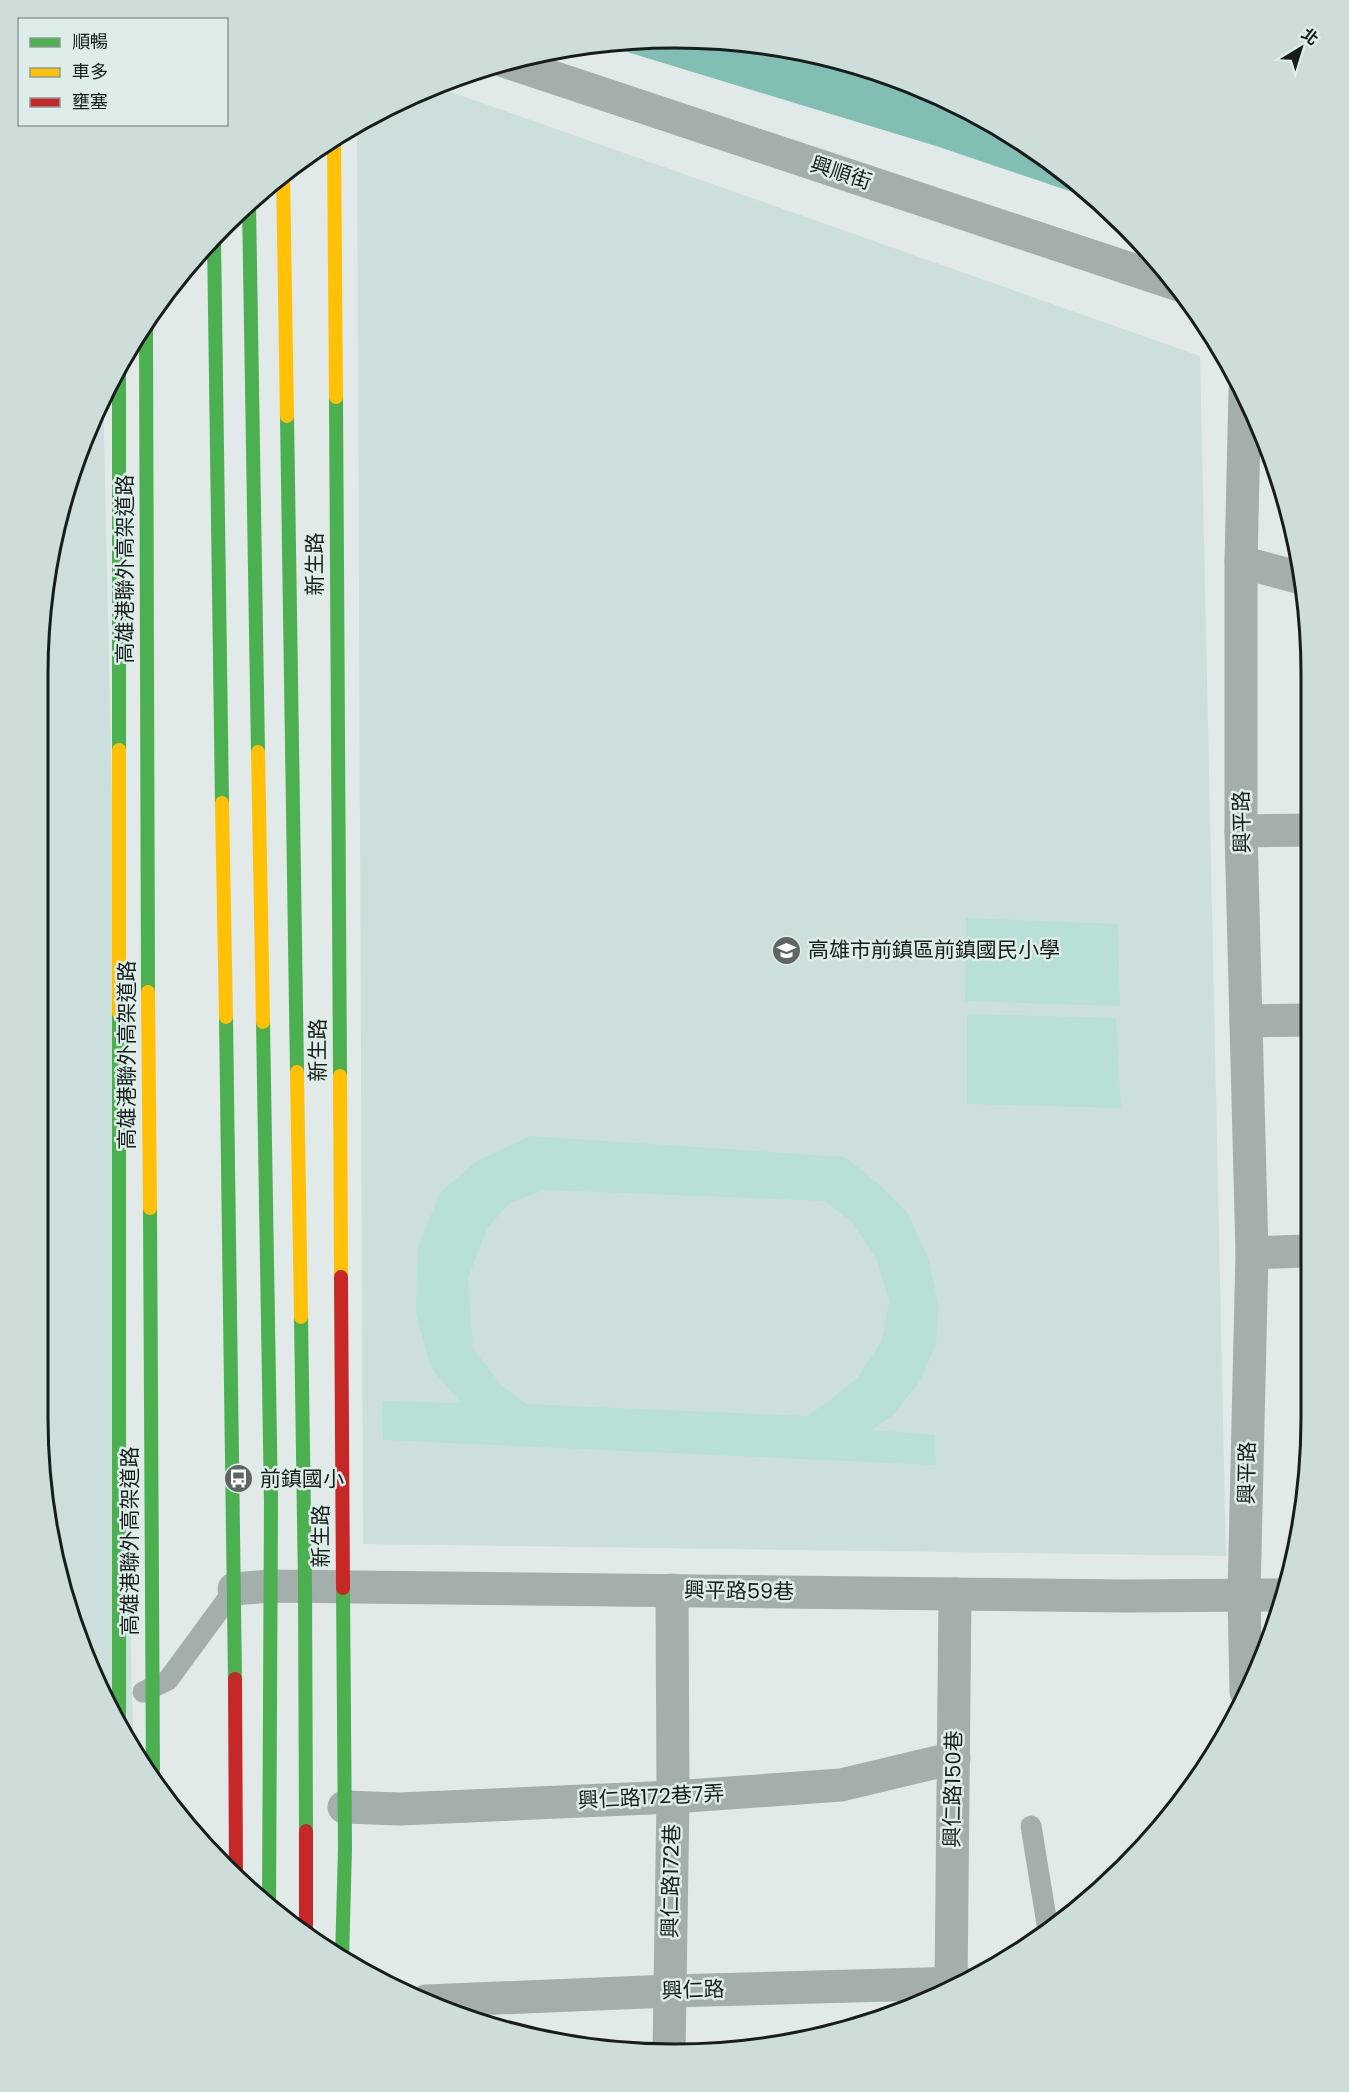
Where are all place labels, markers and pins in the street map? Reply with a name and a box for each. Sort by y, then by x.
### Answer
school or university icon: 高雄市前鎮區前鎮國民小學 [771,934,803,966]
place label: 高雄市前鎮區前鎮國民小學 [808,935,1060,964]
bus stop icon: 前鎮國小 [223,1463,255,1495]
place label: 前鎮國小 [260,1464,344,1493]

